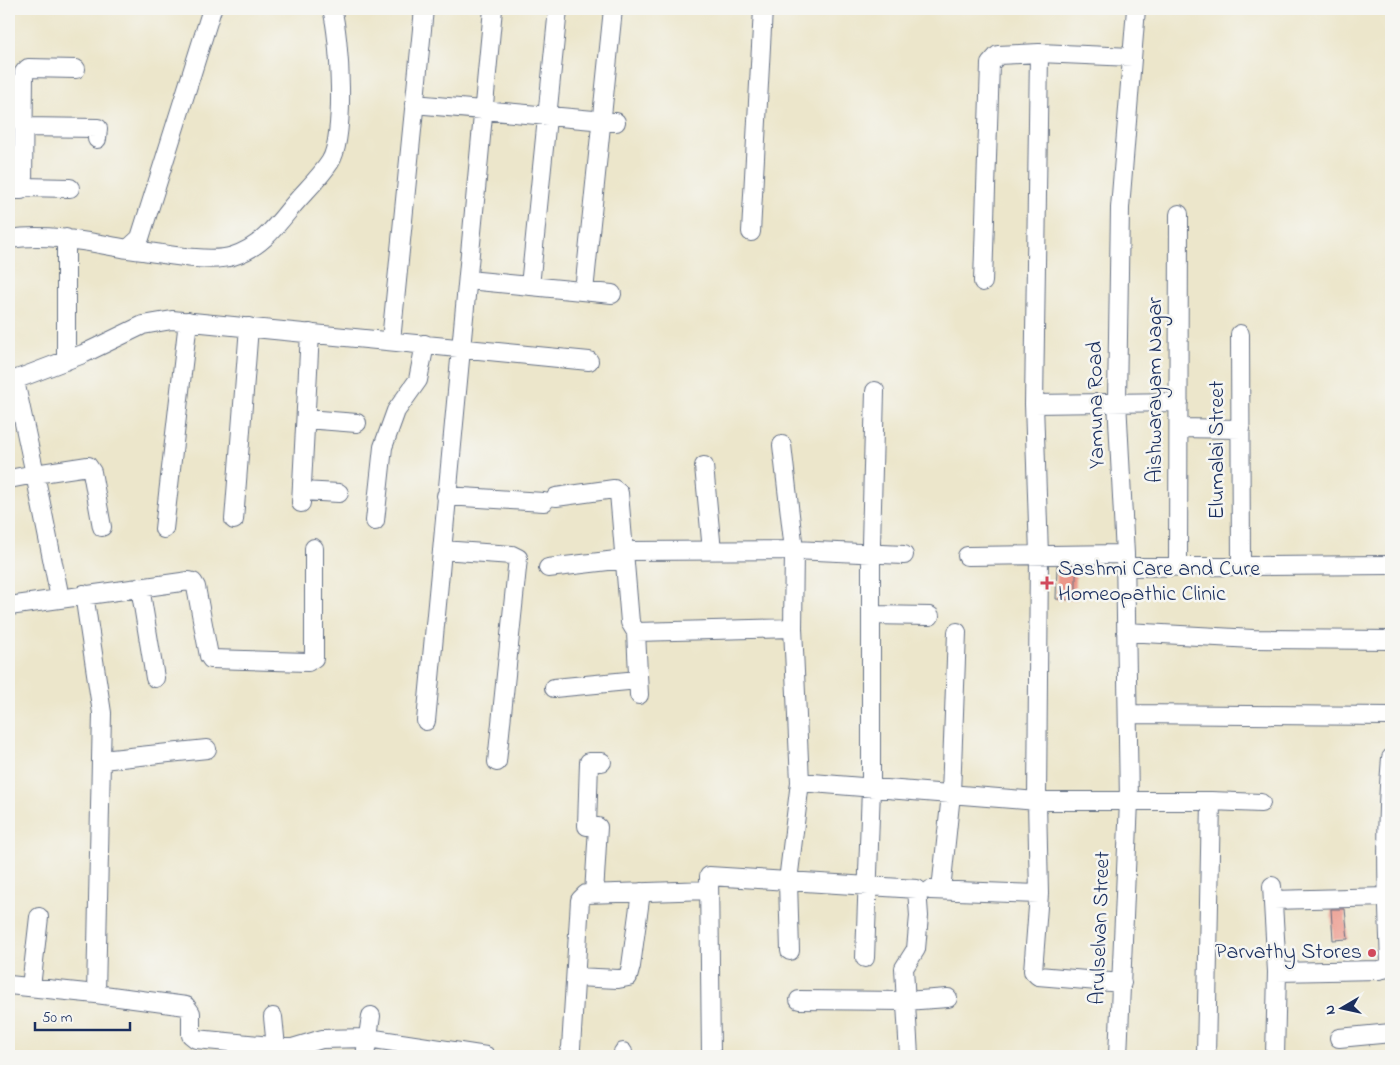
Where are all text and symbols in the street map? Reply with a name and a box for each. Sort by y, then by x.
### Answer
street label: Aishwarayam Nagar [1140,297,1173,483]
street label: Yamuna Road [1080,341,1114,469]
street label: Elumalai Street [1202,380,1234,519]
place label: Sashmi Care and Cure Homeopathic Clinic [1058,554,1260,611]
marker: Sashmi Care and Cure Homeopathic Clinic [1040,576,1054,590]
street label: Arulselvan Street [1082,850,1120,1005]
place label: Parvathy Stores [1215,937,1362,970]
marker: Parvathy Stores [1366,947,1378,959]
north arrow [1318,982,1368,1032]
scale bar [35,1000,130,1032]
text: N [1320,1003,1342,1016]
text: 50 m [42,1007,73,1029]

